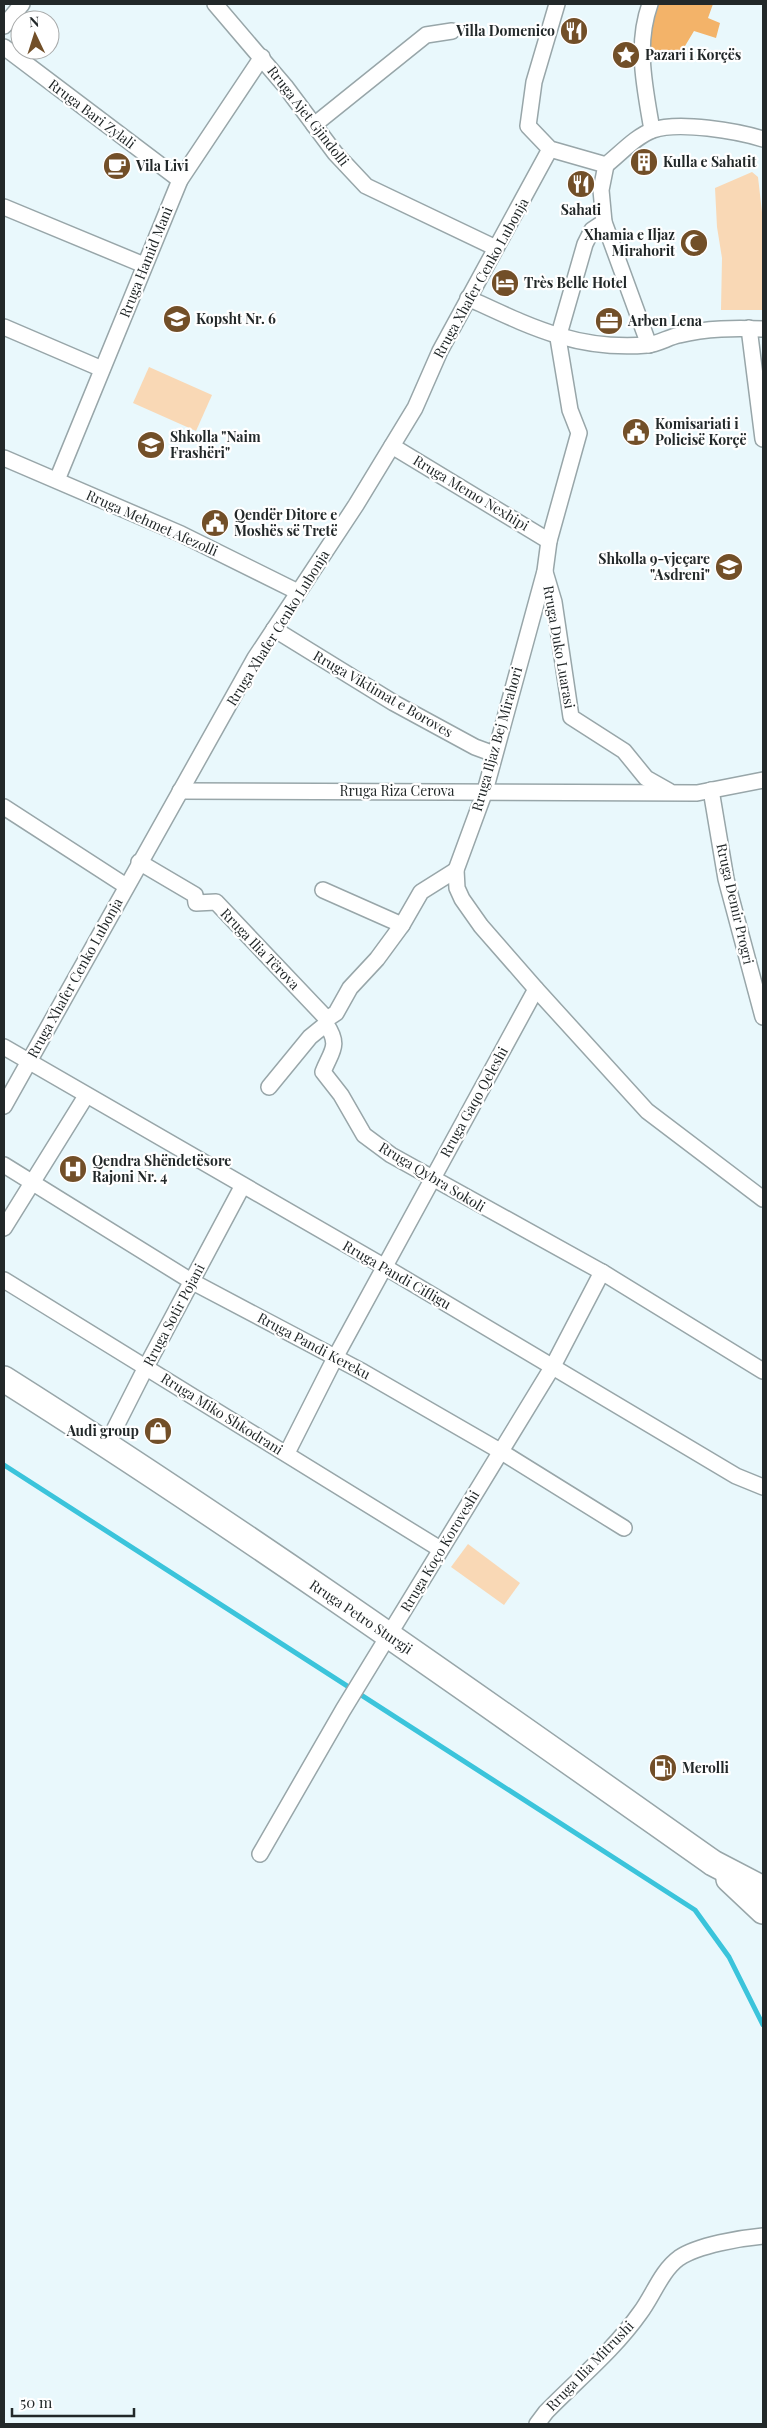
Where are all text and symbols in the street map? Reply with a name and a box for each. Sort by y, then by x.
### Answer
north arrow [10,10,60,60]
text: N [28,12,40,31]
restaurant icon: Villa Domenico [559,16,589,46]
place label: Villa Domenico [455,21,555,40]
place icon: Pazari i Korçës [611,40,641,70]
place label: Pazari i Korçës [645,45,741,64]
street label: Rruga Ajet Gjindolli [263,62,353,170]
street label: Rruga Bari Zylali [45,75,140,153]
building icon: Kulla e Sahatit [629,147,659,177]
cafe icon: Vila Livi [102,151,132,181]
place label: Kulla e Sahatit [663,152,756,171]
place label: Vila Livi [135,156,189,175]
restaurant icon: Sahati [566,169,596,199]
street label: Rruga Xhafer Cenko Lubonja [429,194,533,361]
place label: Sahati [561,200,602,219]
street label: Rruga Hamid Mani [115,203,176,320]
place label: Xhamia e Iljaz Mirahorit [584,225,675,260]
mosque icon: Xhamia e Iljaz Mirahorit [679,228,709,258]
hotel icon: Très Belle Hotel [490,268,520,298]
place label: Très Belle Hotel [524,273,628,292]
school or university icon: Kopsht Nr. 6 [162,304,192,334]
office icon: Arben Lena [594,306,624,336]
place label: Kopsht Nr. 6 [196,309,276,328]
place label: Arben Lena [627,311,703,330]
place label: Komisariati i Policisë Korçë [655,414,746,449]
public building icon: Komisariati i Policisë Korçë [621,417,651,447]
place label: Shkolla "Naim Frashëri" [170,427,261,462]
school or university icon: Shkolla "Naim Frashëri" [136,430,166,460]
street label: Rruga Memo Nexhipi [410,450,533,535]
street label: Rruga Mehmet Afezolli [83,485,221,560]
place label: Qendër Ditore e Moshës së Tretë [234,505,338,540]
public building icon: Qendër Ditore e Moshës së Tretë [200,508,230,538]
street label: Rruga Xhafer Cenko Lubonja [222,546,333,709]
place label: Shkolla 9-vjeçare "Asdreni" [598,549,710,584]
school or university icon: Shkolla 9-vjeçare "Asdreni" [714,552,744,582]
street label: Rruga Duko Luarasi [539,584,580,710]
street label: Rruga Viktimat e Boroves [310,646,456,741]
street label: Rruga Iljaz Bej Mirahori [467,664,526,813]
street label: Rruga Riza Cerova [339,781,455,800]
street label: Rruga Demir Progri [712,841,759,966]
street label: Rruga Xhafer Cenko Lubonja [23,894,127,1061]
street label: Rruga Ilia Tërova [217,904,304,993]
street label: Rruga Gaqo Qeleshi [435,1043,512,1160]
street label: Rruga Qybra Sokoli [376,1137,489,1216]
place label: Qendra Shëndetësore Rajoni Nr. 4 [92,1151,231,1186]
hospital icon: Qendra Shëndetësore Rajoni Nr. 4 [58,1154,88,1184]
street label: Rruga Pandi Cifligu [340,1236,455,1313]
street label: Rruga Sotir Pojani [139,1260,209,1369]
street label: Rruga Pandi Kereku [254,1308,374,1383]
street label: Rruga Miko Shkodrani [158,1368,287,1459]
shop icon: Audi group [143,1416,173,1446]
place label: Audi group [66,1421,139,1440]
street label: Rruga Koço Koroveshi [396,1486,483,1615]
street label: Rruga Petro Sturgji [306,1575,416,1658]
fuel station icon: Merolli [648,1753,678,1783]
place label: Merolli [682,1758,730,1777]
street label: Rruga Ilia Mitrushi [542,2316,638,2415]
scale bar [12,2386,135,2418]
text: 50 m [20,2392,53,2412]

